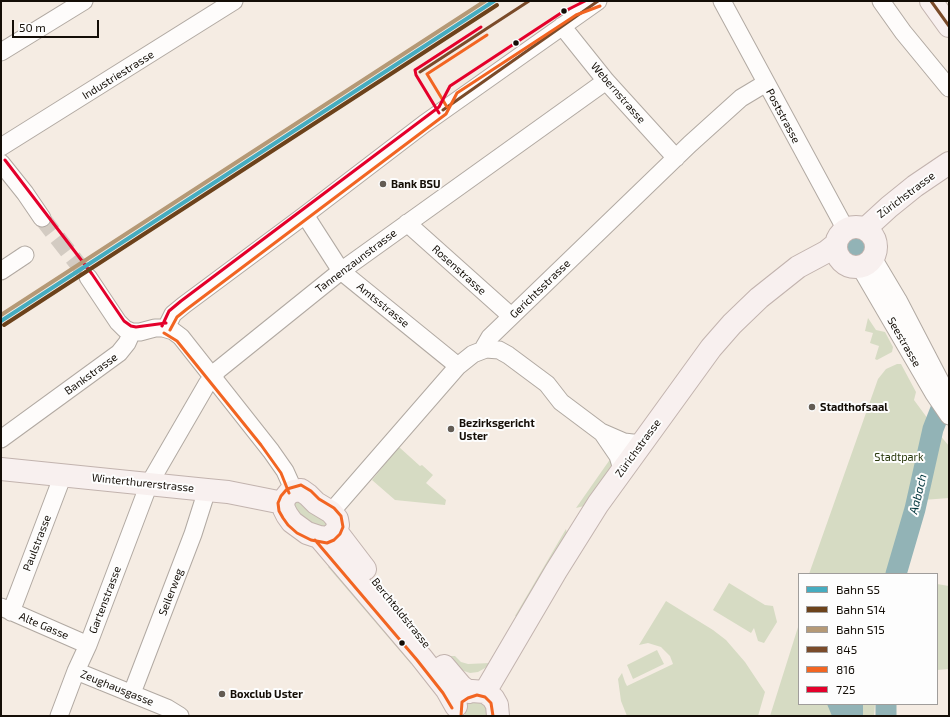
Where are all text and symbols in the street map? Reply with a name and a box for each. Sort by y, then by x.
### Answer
unlabelled marker [559,6,569,16]
scale bar [14,12,101,38]
text: 50 m [19,20,46,34]
unlabelled marker [511,38,521,48]
street label: Industriestrasse [80,48,156,102]
street label: Webernstrasse [588,60,648,126]
street label: Poststrasse [763,87,803,145]
street label: Zürichstrasse [875,169,937,221]
place label: Bank BSU [391,177,440,191]
marker: Bank BSU [378,179,388,189]
street label: Tannenzaunstrasse [313,226,399,296]
street label: Rosenstrasse [429,242,489,298]
street label: Gerichtsstrasse [507,257,573,321]
street label: Amtsstrasse [354,280,412,330]
street label: Seestrasse [884,315,924,369]
street label: Bankstrasse [62,350,120,398]
place label: Stadthofsaal [820,400,888,414]
marker: Stadthofsaal [807,402,817,412]
place label: Bezirksgericht Uster [459,416,535,442]
street label: Zürichstrasse [612,416,664,480]
marker: Bezirksgericht Uster [446,424,456,434]
park label: Stadtpark [874,450,924,464]
street label: Winterthurerstrasse [91,471,195,495]
water label: Aabach [906,472,930,516]
street label: Paulstrasse [20,513,54,573]
street label: Gartenstrasse [86,564,124,636]
street label: Seilerweg [156,567,186,617]
legend [798,573,938,705]
street label: Berchtoldstrasse [369,575,433,651]
text: Bahn S5 [836,582,880,596]
text: Bahn S14 [836,602,886,616]
street label: Alte Gasse [17,610,71,642]
text: Bahn S15 [836,622,885,636]
unlabelled marker [397,638,407,648]
text: 845 [836,642,857,656]
text: 816 [836,662,855,676]
street label: Zeughausgasse [78,667,156,709]
text: 725 [836,682,855,696]
place label: Boxclub Uster [230,687,303,701]
marker: Boxclub Uster [217,689,227,699]

